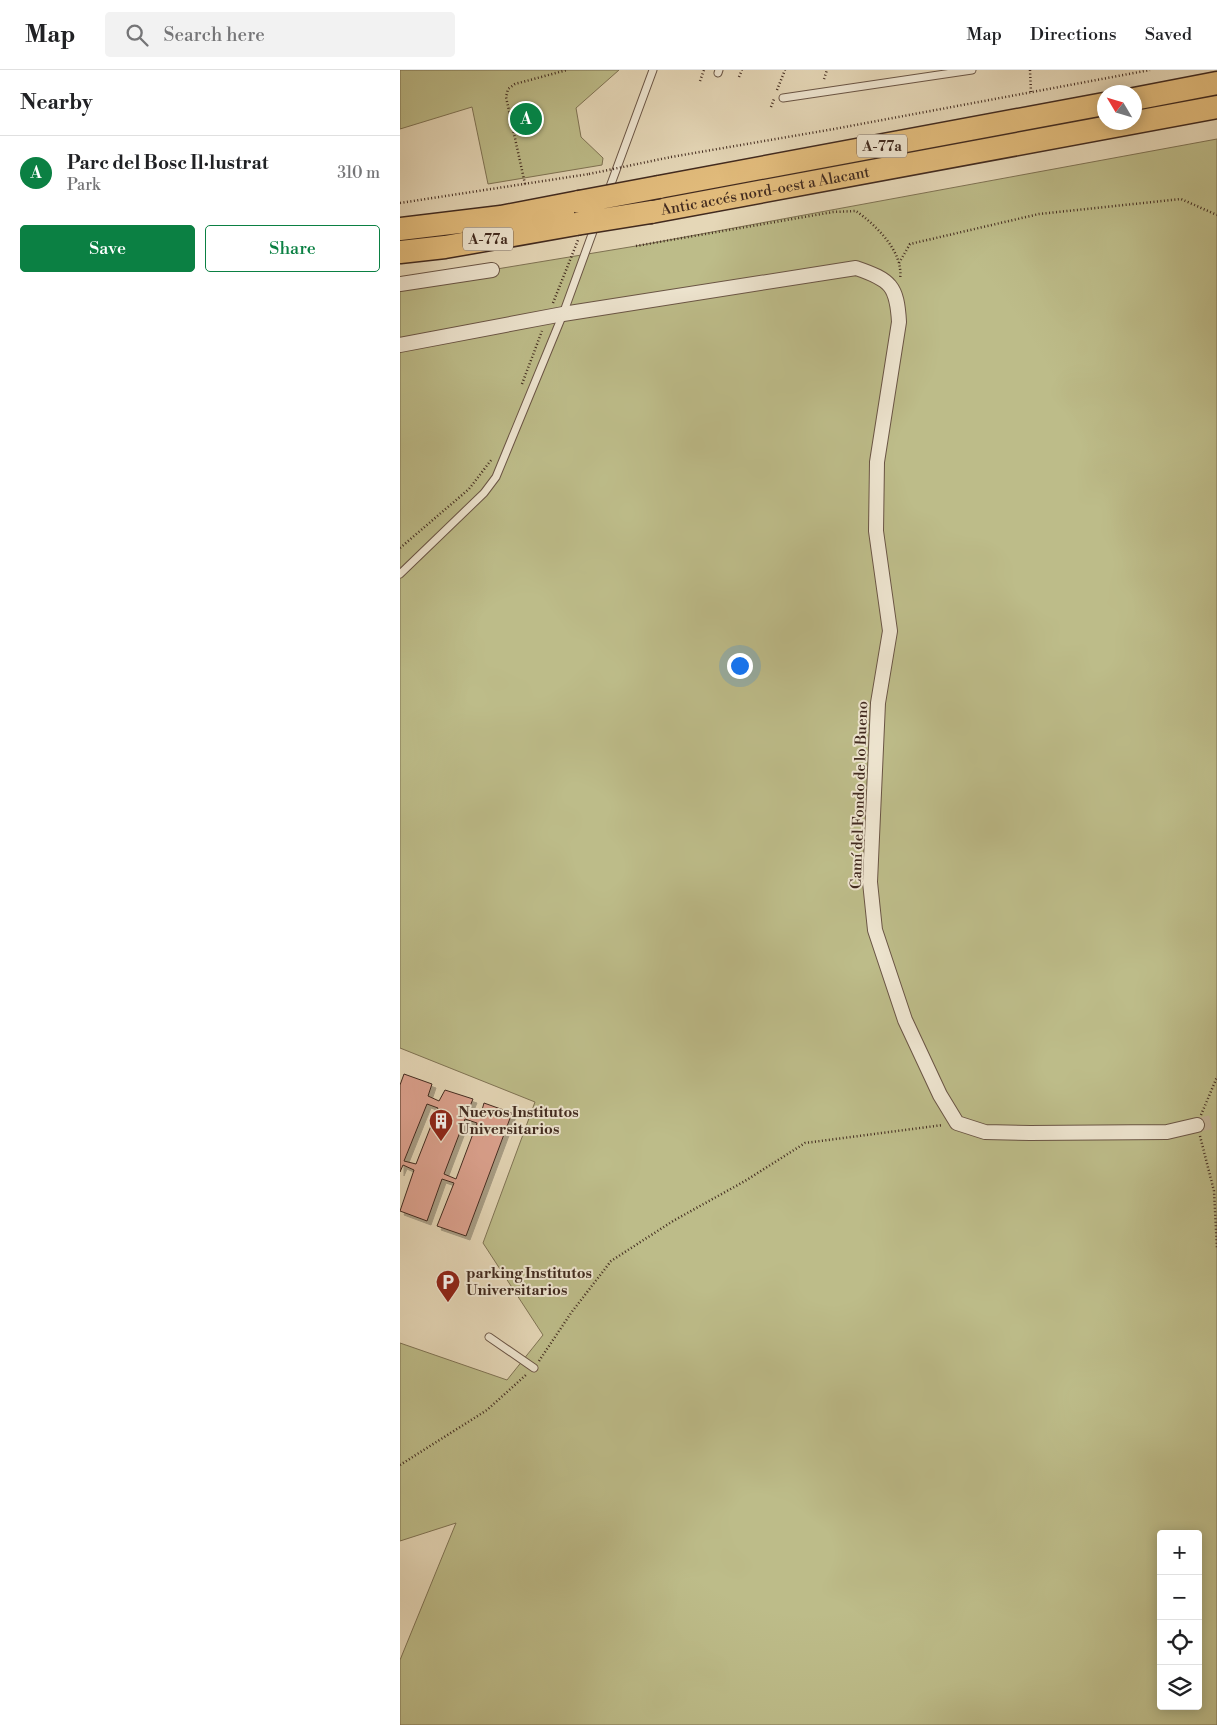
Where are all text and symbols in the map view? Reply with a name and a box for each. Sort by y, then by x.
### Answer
search box [105,12,455,57]
text: Map [25,20,75,50]
icon: search [123,21,151,49]
text: Search here [163,23,265,47]
text: Map [966,23,1002,46]
text: Directions [1030,23,1117,46]
text: Saved [1145,23,1192,46]
north arrow [1097,85,1142,130]
text: Nearby [20,90,93,116]
pin: A [510,100,542,138]
road number: A-77a [857,134,907,158]
text: Parc del Bosc Il·lustrat [67,151,268,175]
text: A [30,163,42,183]
text: 310 m [337,163,380,183]
street label: Antic accés nord-oest a Alacant [658,163,872,220]
text: Park [67,175,100,195]
button: Save [20,225,195,272]
button: Share [205,225,380,272]
road number: A-77a [463,227,513,250]
your location [727,653,753,679]
street label: Camí del Fondo de lo Bueno [847,701,872,889]
place label: Nuevos Institutos Universitarios [458,1103,579,1139]
building icon: Nuevos Institutos Universitarios [428,1108,454,1142]
place label: parking Institutos Universitarios [466,1264,592,1300]
parking icon: parking Institutos Universitarios [435,1269,461,1303]
map controls [1157,1530,1202,1710]
button: + [1157,1530,1202,1575]
button: − [1157,1575,1202,1620]
button: locate [1157,1620,1202,1665]
button: layers [1157,1665,1202,1710]

